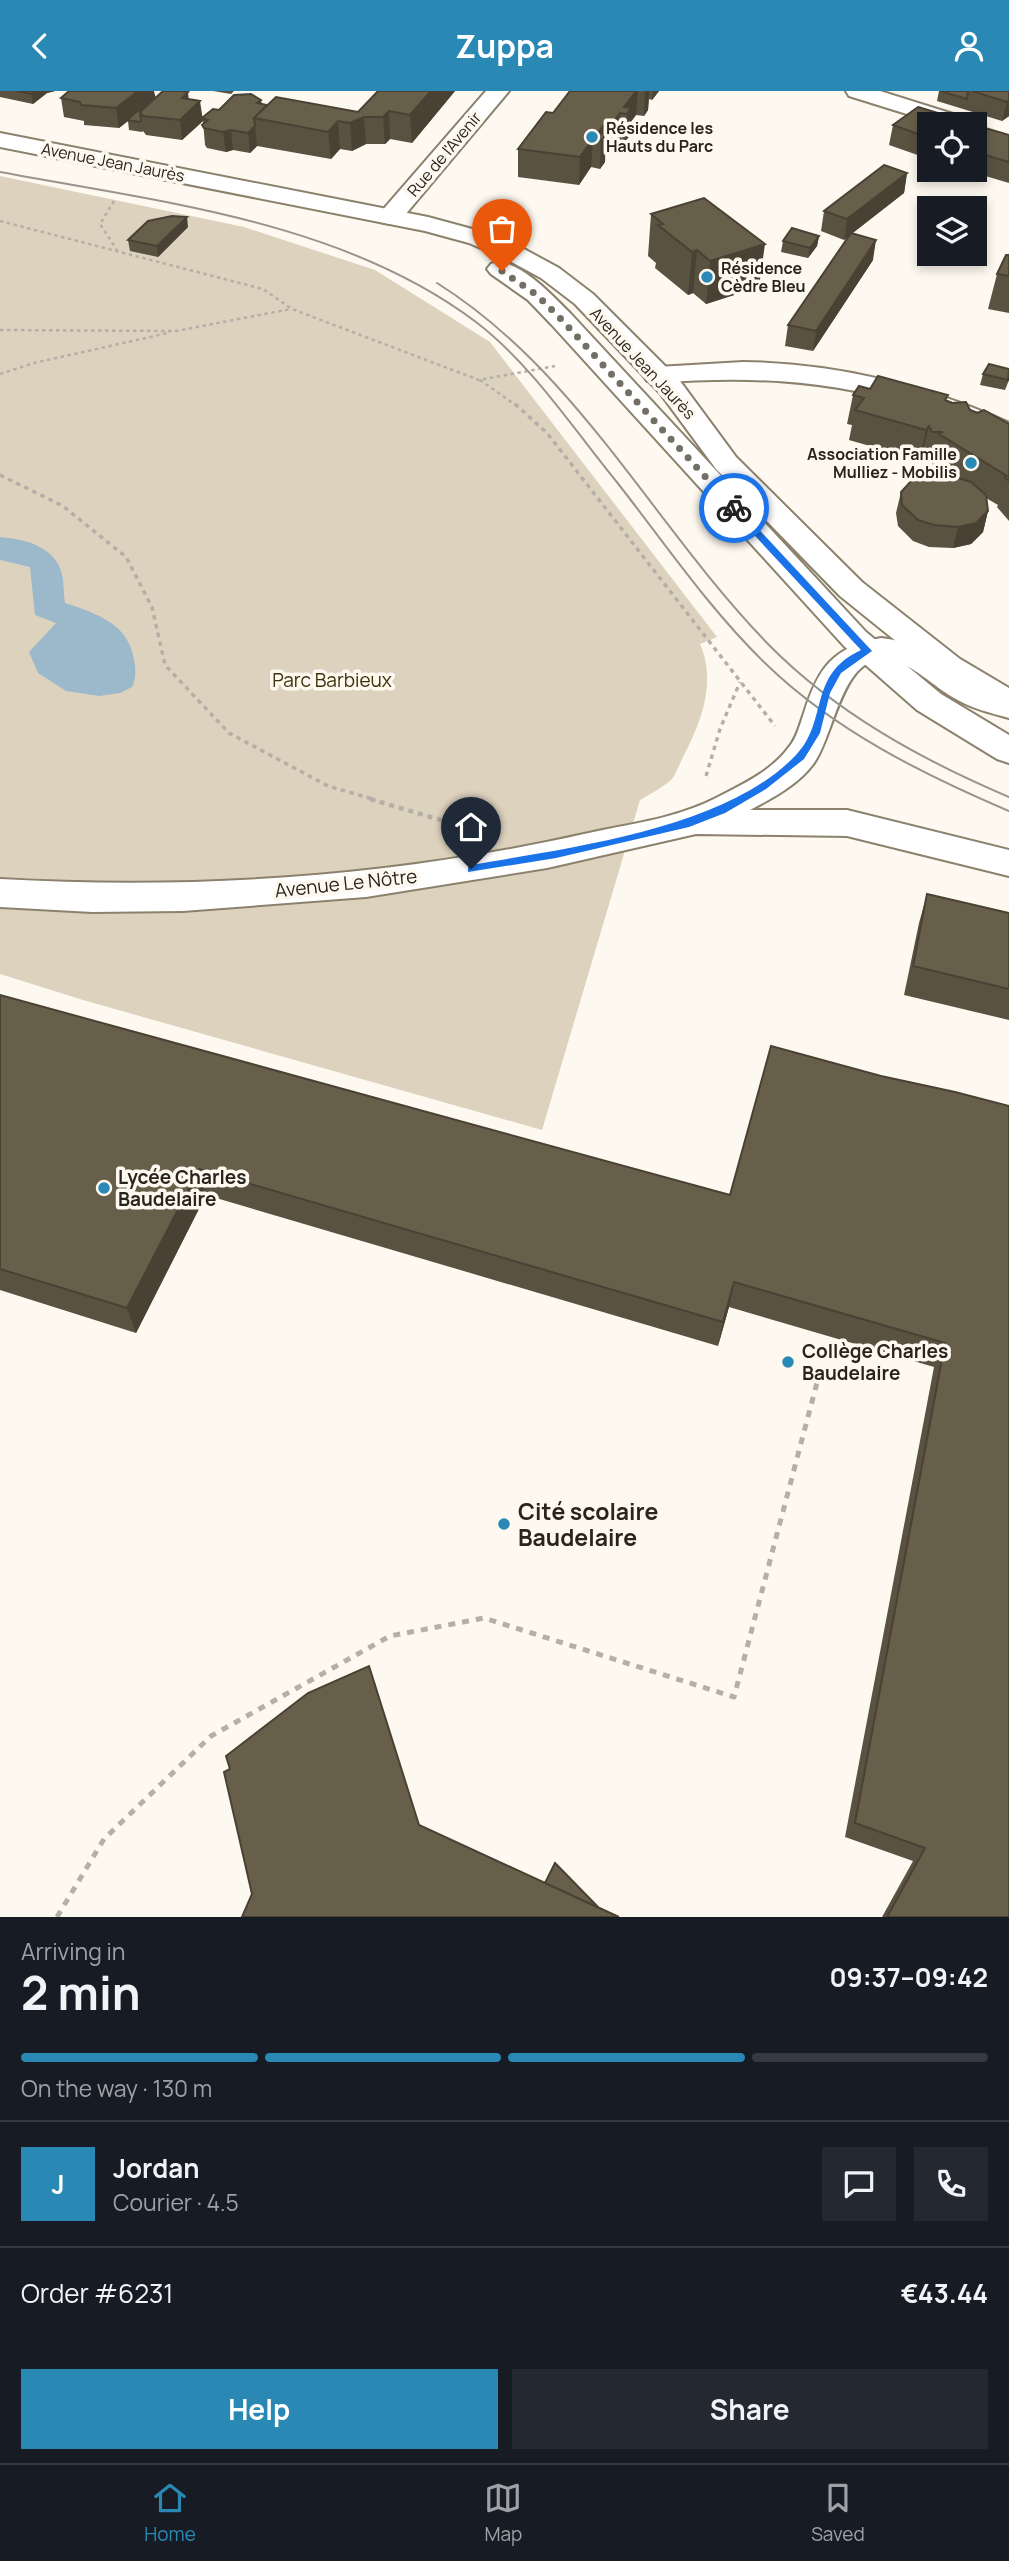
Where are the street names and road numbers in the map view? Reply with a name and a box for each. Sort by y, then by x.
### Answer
street label: Rue de l'Avenir [402,107,486,201]
street label: Avenue Jean Jaurès [39,137,187,187]
street label: Avenue Jean Jaurès [585,302,701,424]
street label: Avenue Le Nôtre [273,863,419,903]

